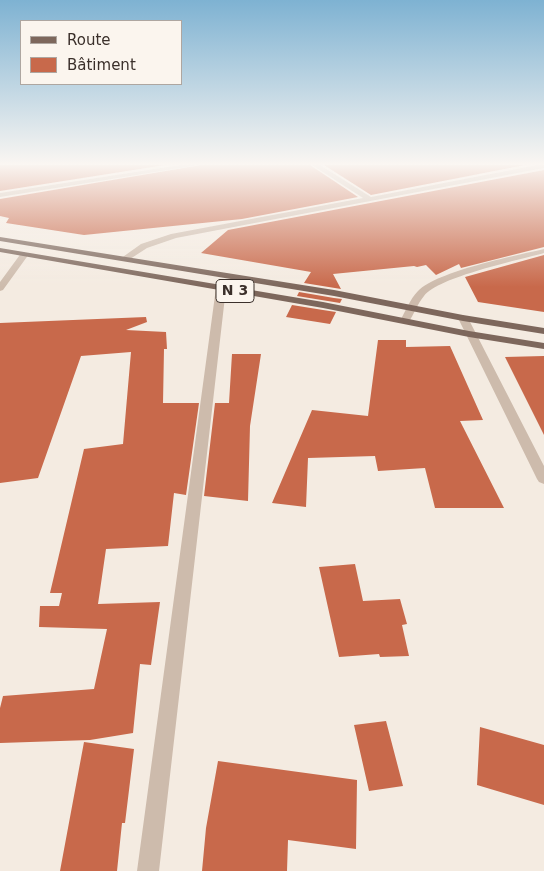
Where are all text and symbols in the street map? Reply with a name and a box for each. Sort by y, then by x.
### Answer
legend [20,20,182,85]
text: Route [67,31,111,49]
text: Bâtiment [67,56,136,74]
road number: N 3 [216,280,254,302]

